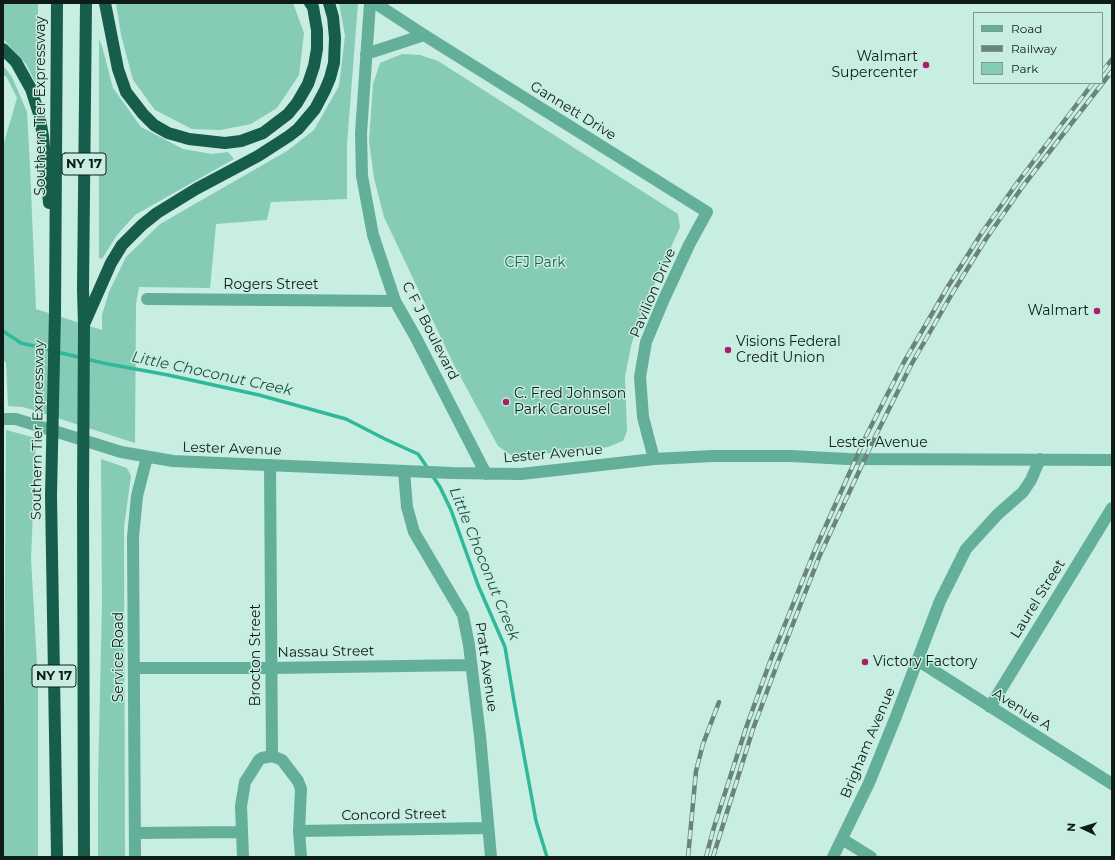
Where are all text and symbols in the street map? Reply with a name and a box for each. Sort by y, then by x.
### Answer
legend [973,12,1103,84]
street label: Southern Tier Expressway [33,16,49,196]
text: Road [1011,21,1042,36]
text: Railway [1011,41,1057,56]
place label: Walmart Supercenter [831,49,918,82]
marker: Walmart Supercenter [921,60,931,70]
text: Park [1011,61,1038,76]
street label: Gannett Drive [527,78,619,144]
road number: NY 17 [62,153,106,175]
street label: Pavilion Drive [627,246,679,340]
park label: CFJ Park [504,255,566,271]
street label: Rogers Street [223,277,319,293]
street label: C F J Boulevard [398,279,462,383]
place label: Walmart [1028,303,1089,319]
marker: Walmart [1092,306,1102,316]
place label: Visions Federal Credit Union [736,334,841,366]
street label: Southern Tier Expressway [28,340,48,520]
marker: Visions Federal Credit Union [723,345,733,355]
water label: Little Choconut Creek [130,348,294,400]
place label: C. Fred Johnson Park Carousel [514,386,626,418]
marker: C. Fred Johnson Park Carousel [501,397,511,407]
street label: Lester Avenue [828,435,928,451]
street label: Lester Avenue [182,439,282,459]
street label: Lester Avenue [503,441,603,467]
water label: Little Choconut Creek [445,485,523,643]
street label: Laurel Street [1007,557,1069,641]
street label: Brocton Street [248,604,264,706]
street label: Service Road [111,612,127,702]
street label: Pratt Avenue [471,621,501,713]
street label: Nassau Street [277,643,375,661]
place label: Victory Factory [873,654,977,670]
marker: Victory Factory [860,657,870,667]
road number: NY 17 [32,665,76,687]
street label: Brigham Avenue [837,685,899,801]
street label: Avenue A [989,685,1055,735]
street label: Concord Street [341,806,447,824]
north arrow [1063,808,1103,848]
text: N [1064,822,1078,832]

